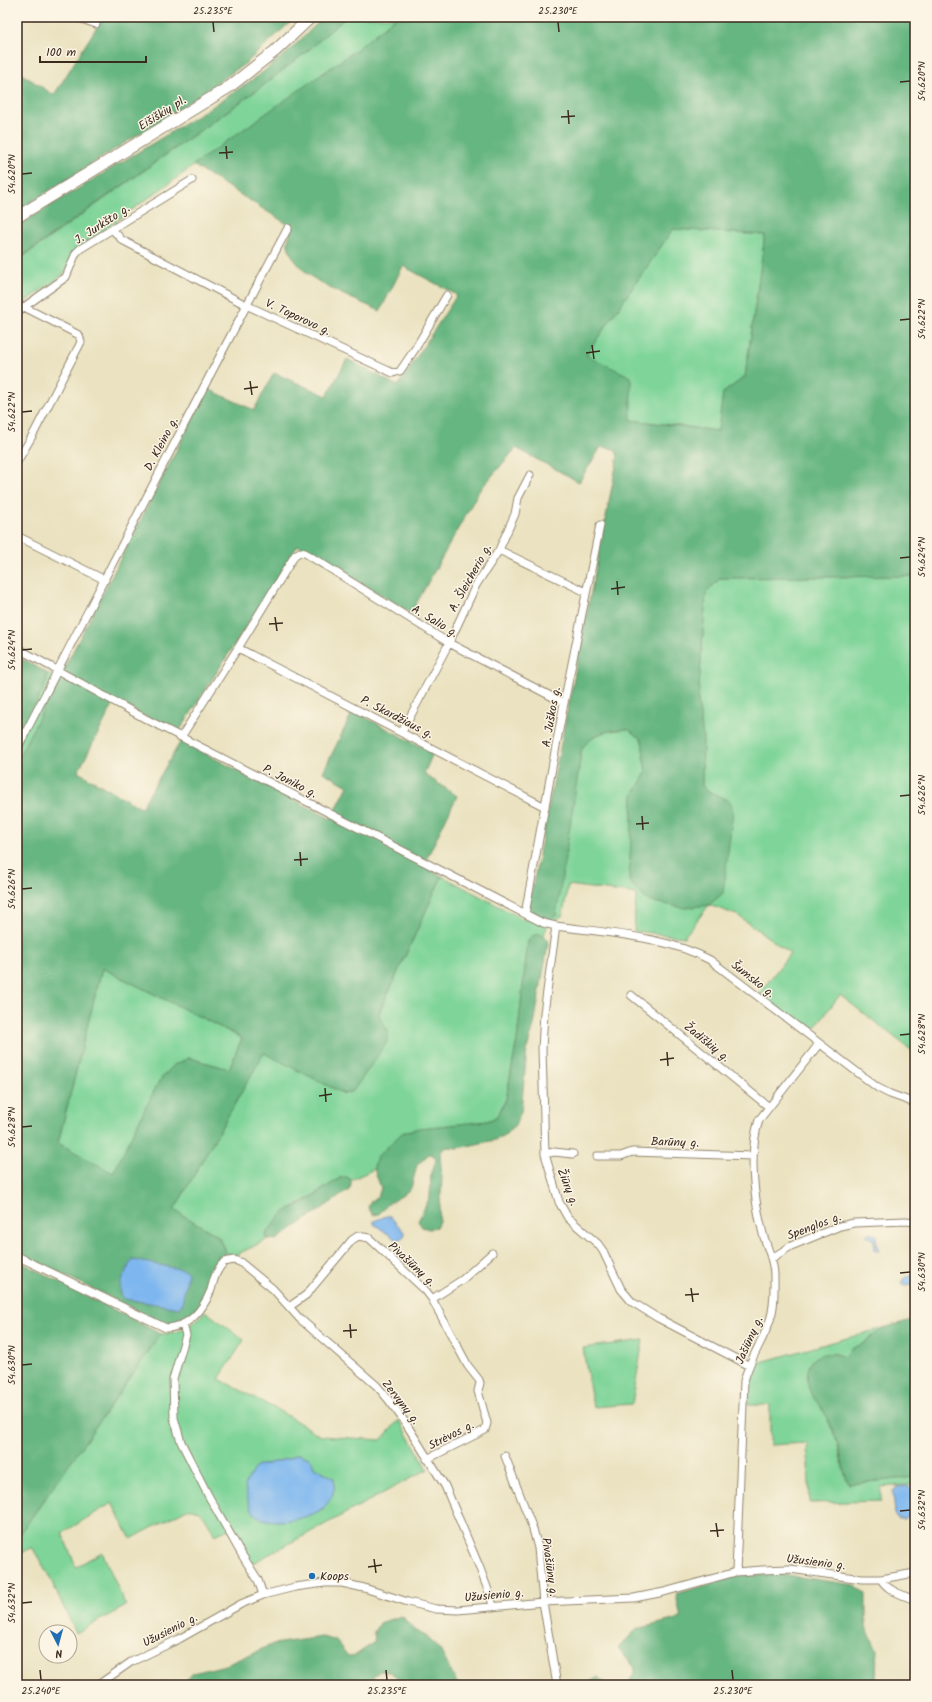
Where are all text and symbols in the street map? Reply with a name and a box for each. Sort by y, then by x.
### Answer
text: 25.235°E [193,3,234,19]
text: 25.230°E [538,3,579,19]
scale bar [40,38,146,64]
text: 100 m [46,43,77,62]
text: 54.620°N [914,61,930,101]
street label: Eišiškių pl. [135,91,190,136]
text: 54.620°N [4,154,20,194]
street label: J. Jurkšto g. [71,199,134,249]
street label: V. Toporovo g. [262,294,334,341]
text: 54.622°N [914,298,930,339]
text: 54.622°N [4,391,20,432]
street label: D. Kleino g. [139,414,184,475]
text: 54.624°N [914,537,930,577]
street label: A. Šleicherio g. [444,541,497,616]
street label: A. Salio g. [408,600,462,643]
text: 54.624°N [4,630,20,670]
street label: A. Juškos g. [537,685,566,749]
street label: P. Skardžiaus g. [357,691,437,744]
street label: P. Joniko g. [259,760,320,803]
text: 54.626°N [914,775,930,815]
text: 54.626°N [4,869,20,909]
street label: Šumsko g. [727,956,779,1003]
text: 54.628°N [914,1013,930,1054]
street label: Žadiškių g. [679,1018,734,1067]
text: 54.628°N [4,1106,20,1147]
street label: Barūnų g. [650,1132,700,1153]
street label: Žiūrų g. [552,1166,583,1209]
street label: Spenglos g. [784,1207,844,1245]
street label: Pivašiūnų g. [384,1237,440,1292]
text: 54.630°N [914,1252,930,1292]
street label: Jašiūnų g. [731,1313,768,1367]
text: 54.630°N [4,1345,20,1385]
street label: Zervynų g. [377,1376,425,1429]
street label: Strėvos g. [425,1416,478,1455]
text: 54.632°N [914,1490,930,1530]
street label: Pivašiūnų g. [536,1536,563,1598]
street label: Užusienio g. [785,1549,847,1576]
place label: Koops [320,1567,349,1586]
marker: Koops [307,1571,317,1581]
text: 54.632°N [4,1583,20,1623]
street label: Užusienio g. [464,1583,525,1608]
street label: Užusienio g. [139,1608,201,1652]
north arrow [38,1624,78,1664]
text: N [54,1644,63,1662]
text: 25.240°E [21,1683,62,1699]
text: 25.235°E [367,1683,408,1699]
text: 25.230°E [713,1683,754,1699]

